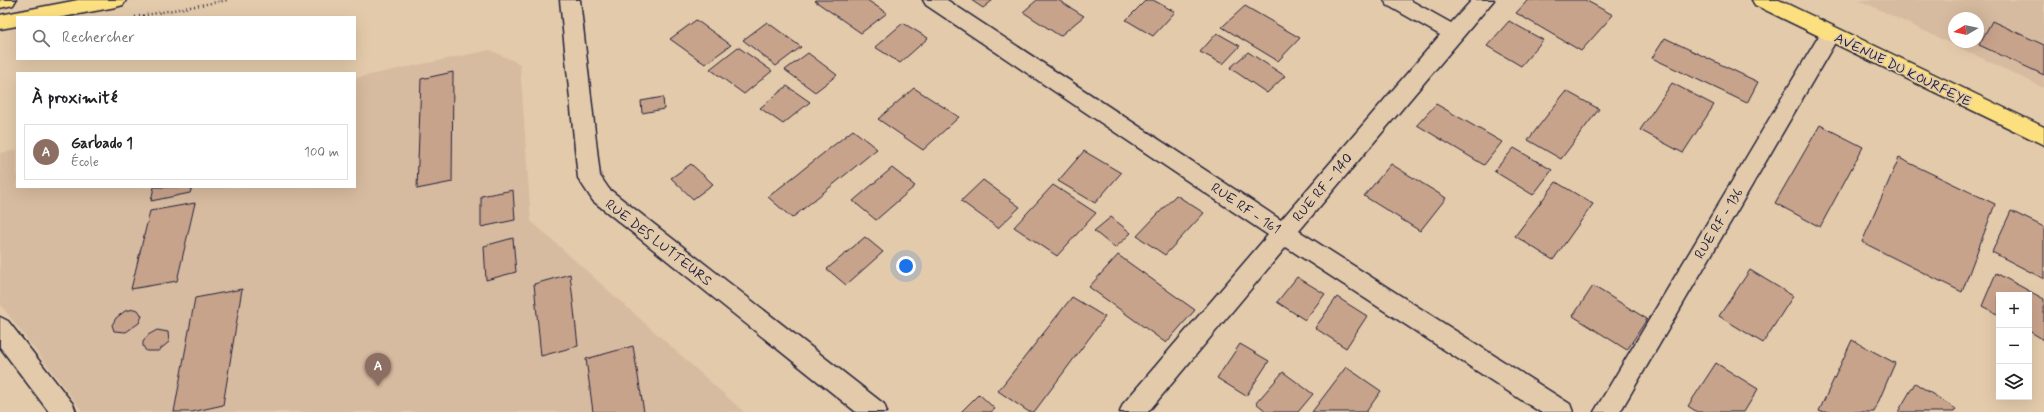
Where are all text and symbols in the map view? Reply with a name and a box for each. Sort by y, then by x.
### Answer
north arrow [1948,12,1984,48]
search box [16,16,356,60]
icon: search [30,27,52,49]
text: Rechercher [62,28,135,48]
street label: AVENUE DU KOURFEYE [1831,29,1974,111]
text: À proximité [32,87,117,109]
text: Garbado 1 [71,134,133,154]
text: A [42,144,50,161]
text: 100 m [304,144,339,161]
street label: RUE RF - 140 [1289,150,1357,226]
text: École [71,154,99,171]
street label: RUE RF - 161 [1207,179,1284,239]
street label: RUE RF - 136 [1691,185,1747,262]
street label: RUE DES LUTTEURS [601,195,716,290]
your location [896,256,916,276]
map controls [1996,292,2032,400]
button: + [1996,292,2032,328]
button: − [1996,328,2032,364]
pin: A [365,353,391,386]
button: layers [1996,364,2032,400]

